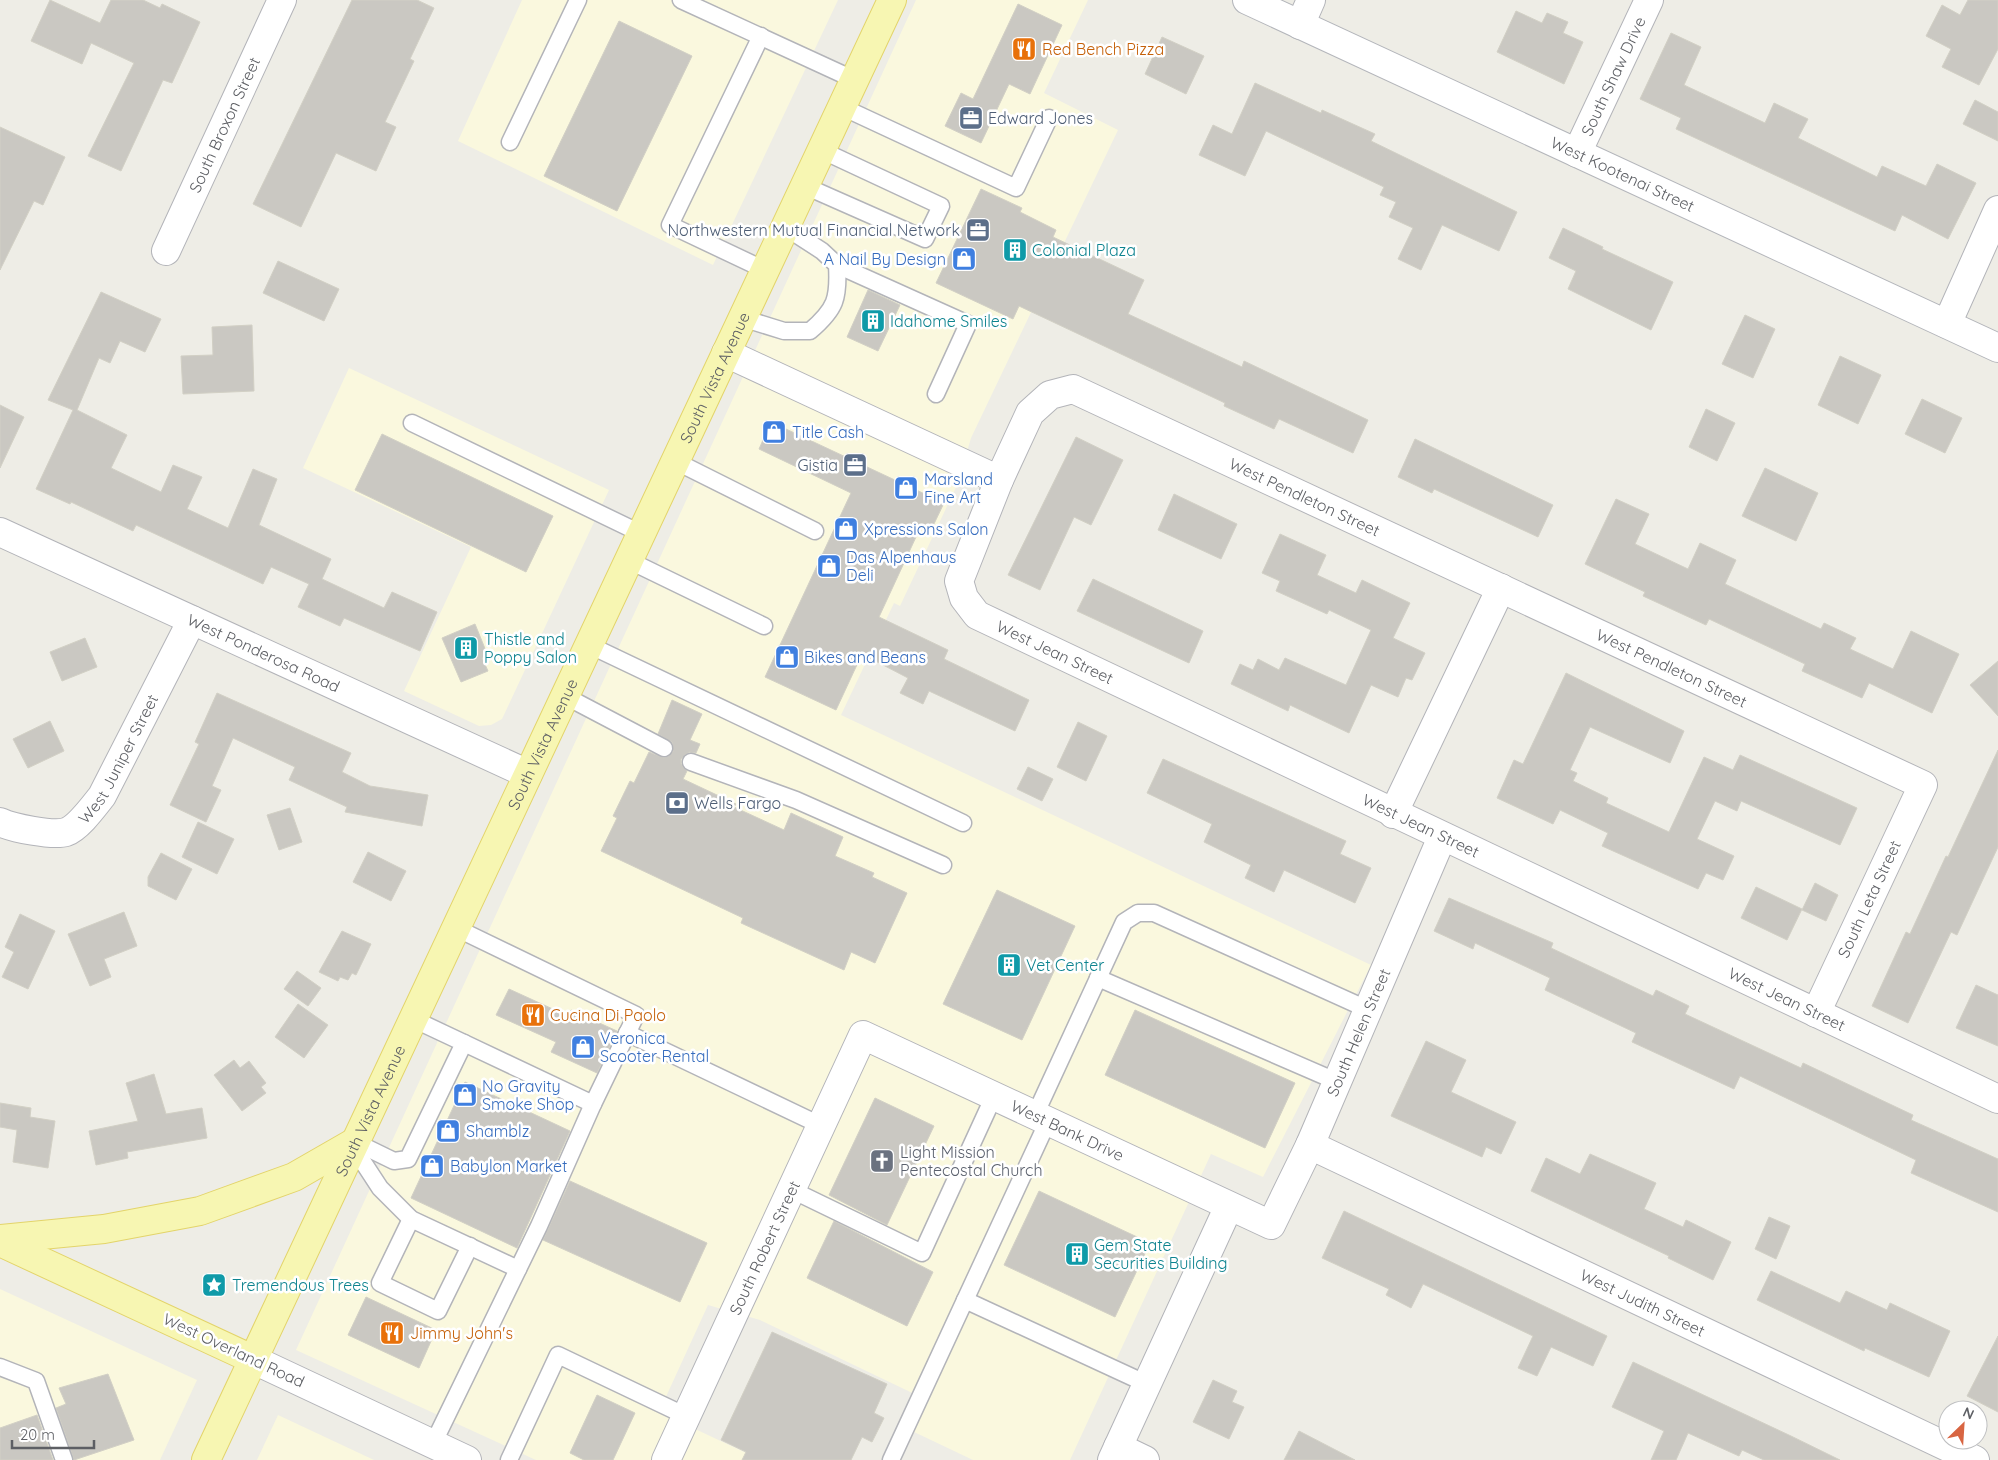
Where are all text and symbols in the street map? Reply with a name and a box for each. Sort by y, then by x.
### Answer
street label: South Shaw Drive [1577,13,1650,139]
restaurant icon: Red Bench Pizza [1011,36,1037,62]
place label: Red Bench Pizza [1042,39,1164,59]
street label: South Broxon Street [184,54,264,196]
office icon: Edward Jones [958,105,984,131]
place label: Edward Jones [988,108,1093,128]
street label: West Kootenai Street [1547,132,1698,216]
office icon: Northwestern Mutual Financial Network [965,217,991,243]
place label: Northwestern Mutual Financial Network [667,220,960,240]
building icon: Colonial Plaza [1002,237,1028,263]
place label: Colonial Plaza [1032,240,1136,260]
shop icon: A Nail By Design [951,246,977,272]
place label: A Nail By Design [824,249,946,269]
building icon: Idahome Smiles [860,308,886,334]
street label: South Vista Avenue [675,309,754,446]
place label: Idahome Smiles [890,311,1007,331]
shop icon: Title Cash [761,419,787,445]
place label: Title Cash [792,422,864,442]
office icon: Gistia [842,452,868,478]
street label: West Pendleton Street [1226,453,1383,541]
place label: Gistia [797,455,838,475]
place label: Marsland Fine Art [924,469,993,507]
shop icon: Marsland Fine Art [893,475,919,501]
shop icon: Xpressions Salon [833,516,859,542]
place label: Xpressions Salon [864,519,989,539]
place label: Das Alpenhaus Deli [846,547,956,585]
shop icon: Das Alpenhaus Deli [816,553,842,579]
street label: West Ponderosa Road [184,609,343,696]
street label: West Jean Street [993,616,1117,688]
street label: West Pendleton Street [1593,624,1750,712]
place label: Thistle and Poppy Salon [484,629,577,667]
building icon: Thistle and Poppy Salon [453,635,479,661]
shop icon: Bikes and Beans [774,644,800,670]
place label: Bikes and Beans [804,647,926,667]
street label: South Vista Avenue [503,675,582,813]
street label: West Juniper Street [74,691,162,828]
street label: West Jean Street [1359,789,1483,862]
bank icon: Wells Fargo [664,790,690,816]
place label: Wells Fargo [694,793,781,813]
street label: South Leta Street [1833,837,1905,961]
building icon: Vet Center [996,952,1022,978]
place label: Vet Center [1026,955,1104,975]
street label: West Jean Street [1725,963,1849,1035]
street label: South Helen Street [1322,965,1394,1099]
restaurant icon: Cucina Di Paolo [520,1002,546,1028]
place label: Cucina Di Paolo [550,1005,666,1025]
place label: Veronica Scooter Rental [600,1028,709,1066]
shop icon: Veronica Scooter Rental [570,1034,596,1060]
street label: South Vista Avenue [331,1042,410,1179]
place label: No Gravity Smoke Shop [482,1076,574,1114]
shop icon: No Gravity Smoke Shop [452,1082,478,1108]
street label: West Bank Drive [1008,1095,1127,1165]
shop icon: Shamblz [435,1118,461,1144]
place label: Shamblz [466,1121,529,1141]
place label: Light Mission Pentecostal Church [900,1142,1043,1180]
church icon: Light Mission Pentecostal Church [869,1148,895,1174]
shop icon: Babylon Market [419,1153,445,1179]
place label: Babylon Market [450,1156,567,1176]
street label: South Robert Street [725,1177,804,1318]
place label: Gem State Securities Building [1094,1235,1228,1273]
building icon: Gem State Securities Building [1064,1241,1090,1267]
street label: West Judith Street [1577,1264,1708,1341]
place icon: Tremendous Trees [201,1272,227,1298]
place label: Tremendous Trees [232,1275,369,1295]
street label: West Overland Road [160,1308,308,1392]
restaurant icon: Jimmy John's [379,1320,405,1346]
place label: Jimmy John's [410,1323,513,1343]
north arrow [1938,1400,1988,1450]
text: N [1960,1403,1977,1424]
scale bar [12,1418,95,1450]
text: 20 m [20,1425,55,1444]

